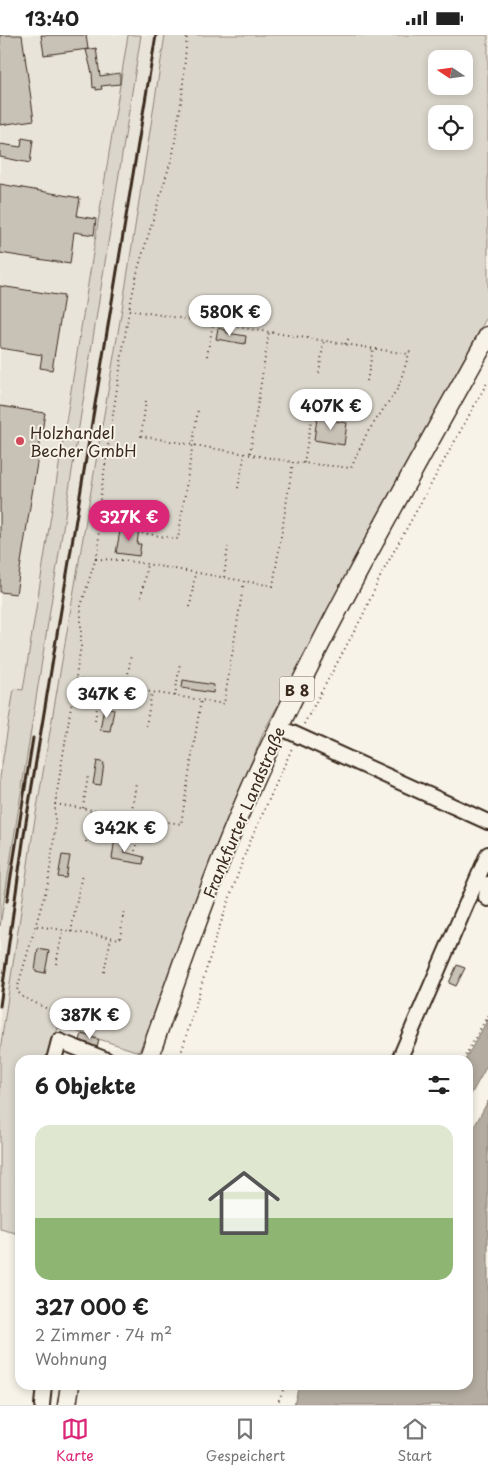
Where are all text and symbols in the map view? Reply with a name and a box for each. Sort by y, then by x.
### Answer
text: 13:40 [25,4,79,32]
north arrow [428,50,472,95]
map controls [428,50,473,150]
button: locate [428,105,473,150]
pin: 580K € [189,295,271,337]
text: 580K € [199,299,261,323]
pin: 407K € [290,389,372,431]
text: 407K € [300,393,362,417]
place label: Holzhandel Becher GmbH [30,420,137,462]
marker: Holzhandel Becher GmbH [14,435,26,447]
pin: 327K € [88,499,170,542]
text: 327K € [100,504,159,528]
pin: 347K € [66,677,148,719]
road number: B 8 [280,677,314,701]
text: 347K € [78,681,136,705]
street label: Frankfurter Landstraße [196,722,290,902]
pin: 342K € [84,811,166,853]
text: 342K € [94,815,156,839]
pin: 387K € [49,997,131,1040]
text: 387K € [61,1002,119,1026]
text: 6 Objekte [35,1069,136,1101]
icon: filters [425,1071,453,1099]
icon: home [199,1158,289,1248]
text: 327 000 € [35,1290,149,1322]
text: 2 Zimmer · 74 m² [35,1322,172,1346]
text: Wohnung [35,1346,107,1370]
tab: Karte [56,1415,94,1466]
tab: Gespeichert [206,1415,285,1466]
tab: Start [397,1415,432,1466]

